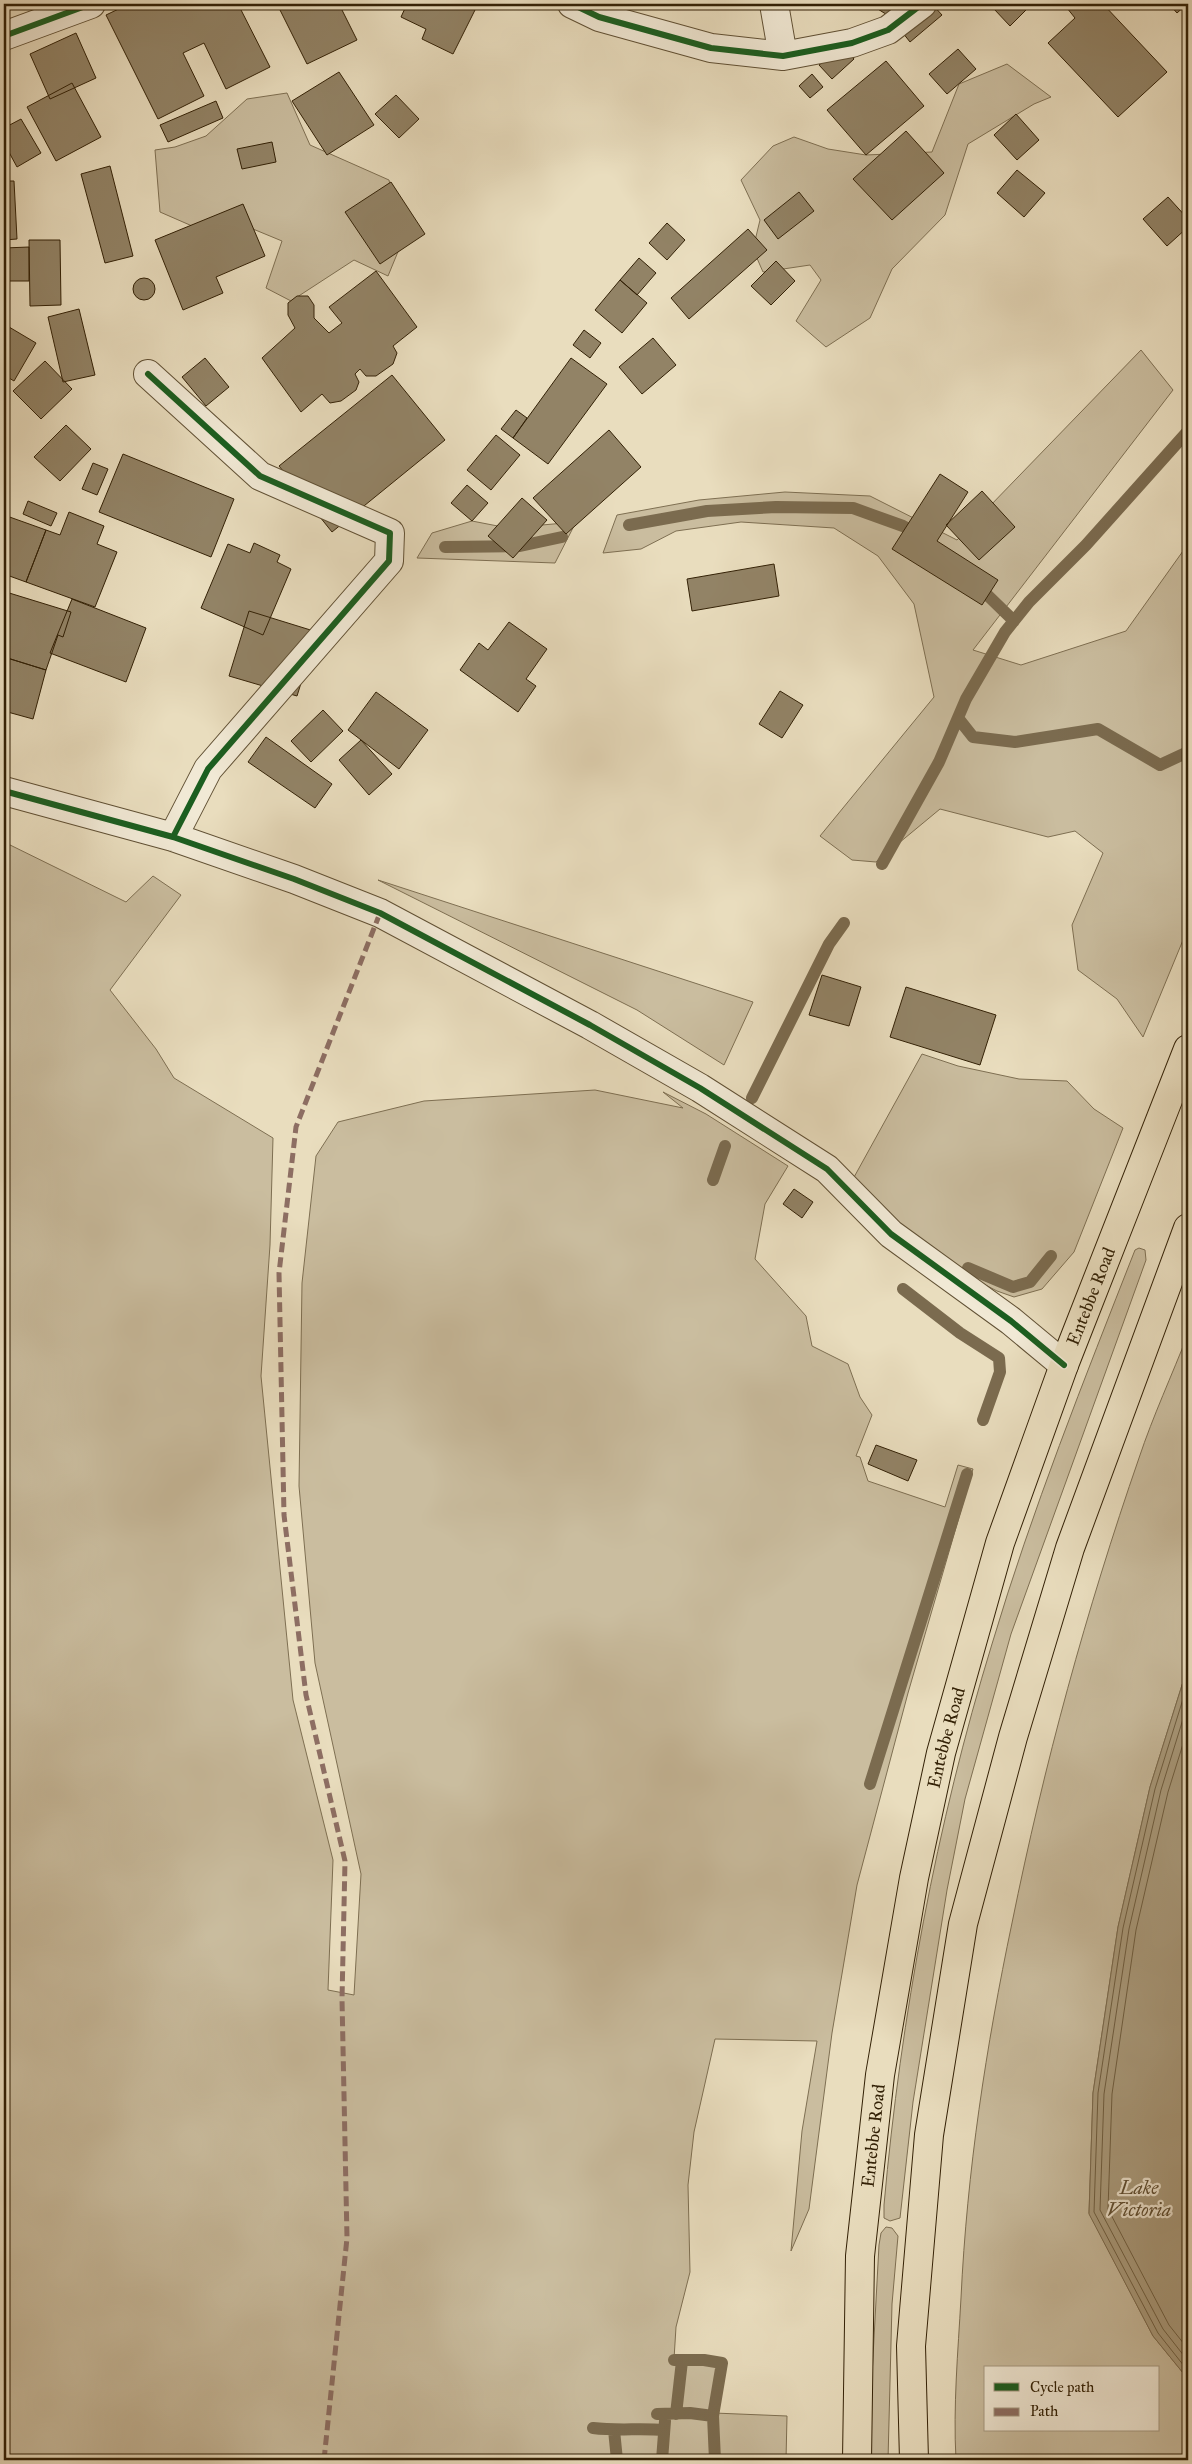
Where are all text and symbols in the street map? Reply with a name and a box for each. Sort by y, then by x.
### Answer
street label: Entebbe Road [1062,1244,1120,1349]
street label: Entebbe Road [923,1685,970,1790]
street label: Entebbe Road [857,2083,890,2189]
water label: Lake Victoria [1107,2176,1171,2221]
legend [984,2366,1160,2432]
text: Cycle path [1030,2378,1095,2396]
text: Path [1030,2402,1059,2420]

